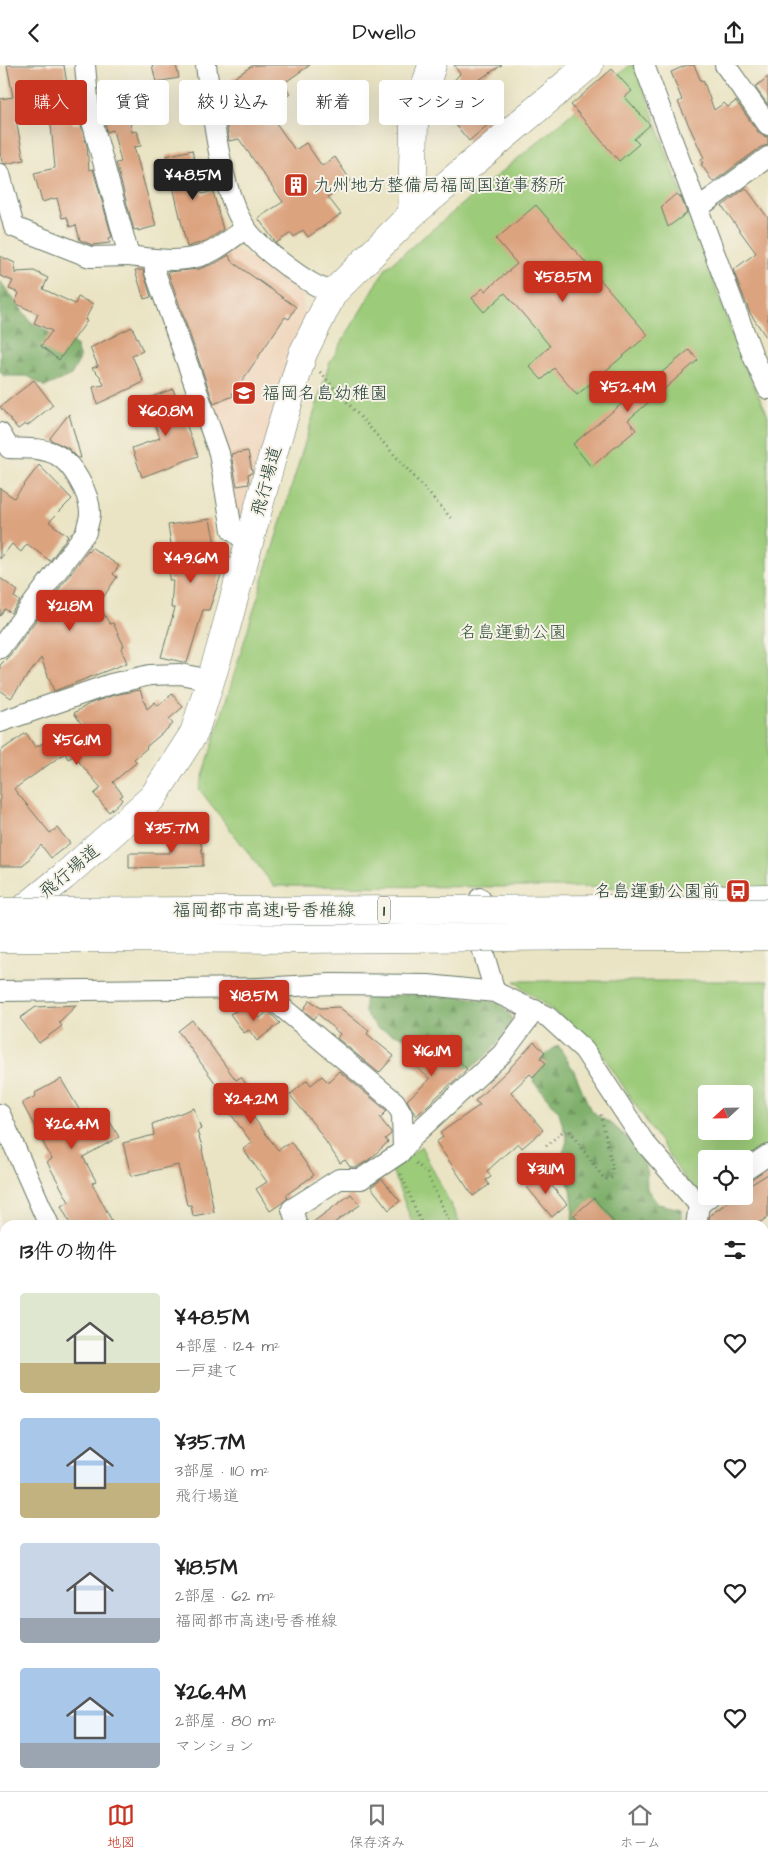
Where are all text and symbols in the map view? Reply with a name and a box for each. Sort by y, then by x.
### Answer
text: Dwello [352,17,416,48]
icon: back [20,19,48,47]
icon: share [720,19,748,47]
chip: 購入 [15,80,87,125]
chip: 賃貸 [97,80,169,125]
chip: 絞り込み [179,80,287,125]
chip: 新着 [297,80,369,125]
chip: マンション [379,80,504,125]
pin: ¥48.5M [152,159,234,201]
text: ¥48.5M [165,164,221,186]
building icon: 九州地方整備局福岡国道事務所 [283,172,309,198]
place label: 九州地方整備局福岡国道事務所 [314,173,566,198]
pin: ¥58.5M [522,261,604,303]
text: ¥58.5M [534,266,592,288]
pin: ¥52.4M [587,371,669,413]
text: ¥52.4M [600,376,656,398]
school or university icon: 福岡名島幼稚園 [231,380,257,406]
place label: 福岡名島幼稚園 [262,381,388,406]
pin: ¥60.8M [125,395,207,437]
text: ¥60.8M [139,400,193,422]
street label: 飛行場道 [245,443,288,519]
pin: ¥49.6M [150,541,232,584]
text: ¥49.6M [164,547,218,569]
pin: ¥21.8M [29,589,111,632]
text: ¥21.8M [47,595,93,617]
park label: 名島運動公園 [459,620,567,645]
pin: ¥56.1M [36,723,118,766]
text: ¥56.1M [53,729,101,751]
pin: ¥35.7M [131,811,213,854]
text: ¥35.7M [145,817,199,839]
street label: 飛行場道 [34,839,105,904]
bus stop icon: 名島運動公園前 [725,878,751,904]
place label: 名島運動公園前 [594,879,720,904]
road number: 1 [378,897,390,923]
street label: 福岡都市高速1号香椎線 [173,898,355,923]
pin: ¥18.5M [213,979,295,1022]
text: ¥18.5M [230,985,278,1007]
pin: ¥16.1M [391,1035,473,1077]
text: ¥16.1M [413,1040,451,1062]
pin: ¥24.2M [210,1083,292,1125]
north arrow [698,1085,752,1140]
map controls [698,1085,753,1205]
text: ¥24.2M [224,1088,278,1110]
pin: ¥26.4M [31,1107,113,1150]
text: ¥26.4M [45,1113,99,1135]
button: locate [698,1150,753,1205]
pin: ¥31.1M [505,1153,587,1195]
text: ¥31.1M [528,1158,564,1180]
icon: filters [721,1236,749,1264]
text: 13件の物件 [20,1237,117,1266]
text: ¥48.5M [175,1303,249,1332]
icon: home [60,1313,120,1373]
icon: heart [721,1329,749,1357]
text: 4部屋 · 124 m² [175,1335,280,1357]
text: 一戸建て [175,1360,239,1382]
text: ¥35.7M [175,1428,245,1457]
icon: home [60,1438,120,1498]
icon: heart [721,1454,749,1482]
text: 3部屋 · 110 m² [175,1460,269,1482]
text: 飛行場道 [175,1485,239,1507]
text: ¥18.5M [175,1553,238,1582]
icon: home [60,1563,120,1623]
icon: heart [721,1579,749,1607]
text: 2部屋 · 62 m² [175,1585,275,1607]
text: 福岡都市高速1号香椎線 [175,1610,337,1632]
text: ¥26.4M [175,1678,246,1707]
icon: home [60,1688,120,1748]
icon: heart [721,1704,749,1732]
text: 2部屋 · 80 m² [175,1710,277,1732]
text: マンション [175,1735,254,1757]
tab: 地図 [107,1801,135,1853]
tab: 保存済み [349,1801,405,1853]
tab: ホーム [619,1801,661,1853]

